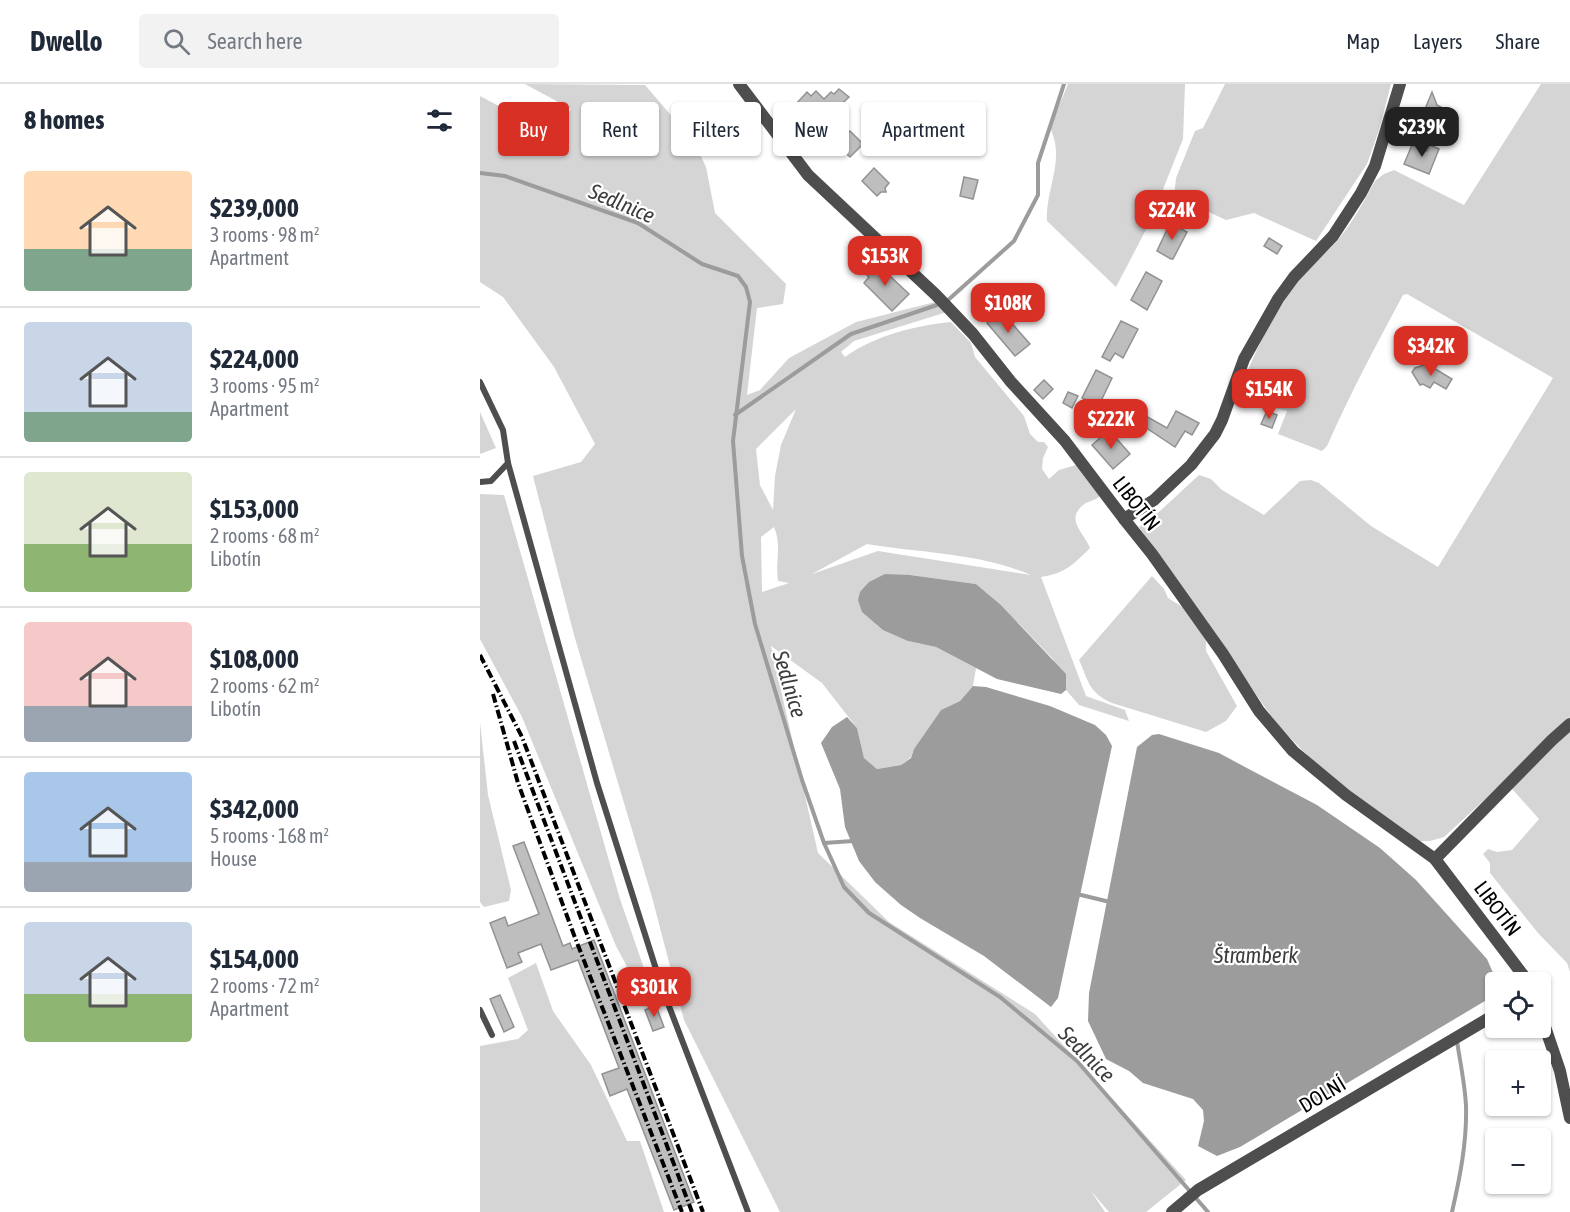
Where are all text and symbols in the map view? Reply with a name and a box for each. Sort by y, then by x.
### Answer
search box [139,14,559,68]
text: Dwello [30,25,103,57]
icon: search [160,25,193,58]
text: Search here [208,28,302,54]
text: Map [1346,29,1380,53]
text: Layers [1413,29,1463,53]
text: Share [1496,29,1540,53]
chip: Buy [498,102,569,156]
chip: Rent [581,102,659,156]
chip: Filters [671,102,761,156]
chip: New [773,102,849,156]
chip: Apartment [861,102,986,156]
icon: filters [423,104,456,137]
text: 8 homes [24,105,104,135]
pin: $239K [1380,107,1464,158]
text: $239K [1399,115,1445,138]
water label: Sedlnice [584,177,659,228]
pin: $224K [1130,190,1214,241]
text: $239,000 [210,193,299,223]
icon: home [72,195,144,267]
text: $224K [1149,198,1195,221]
text: 3 rooms · 98 m² [210,223,320,246]
pin: $153K [843,236,927,287]
text: $153K [862,244,908,267]
text: Apartment [210,246,289,269]
pin: $108K [966,283,1050,334]
text: $108K [985,291,1031,314]
pin: $342K [1389,326,1473,377]
text: $342K [1408,334,1454,357]
text: $224,000 [210,344,299,374]
icon: home [72,346,144,418]
pin: $154K [1227,369,1311,420]
text: 3 rooms · 95 m² [210,374,320,397]
text: $154K [1246,377,1292,400]
text: Apartment [210,397,289,420]
pin: $222K [1069,399,1153,450]
text: $222K [1088,407,1134,430]
street label: LIBOTÍN [1108,471,1166,535]
text: $153,000 [210,494,299,524]
icon: home [72,496,144,568]
text: 2 rooms · 68 m² [210,524,320,547]
text: Libotín [210,547,261,570]
text: $108,000 [210,644,299,674]
icon: home [72,646,144,718]
water label: Sedlnice [767,646,813,721]
text: 2 rooms · 62 m² [210,674,320,697]
text: Libotín [210,697,261,720]
text: $342,000 [210,794,299,824]
icon: home [72,796,144,868]
text: 5 rooms · 168 m² [210,824,329,847]
text: House [210,847,257,870]
street label: LIBOTÍN [1470,876,1526,940]
water label: Štramberk [1213,942,1298,968]
text: $154,000 [210,944,299,974]
icon: home [72,946,144,1018]
pin: $301K [612,967,696,1018]
map controls [1485,972,1551,1194]
button: locate [1485,972,1551,1038]
text: 2 rooms · 72 m² [210,974,320,997]
text: $301K [631,975,677,998]
text: Apartment [210,997,289,1020]
water label: Sedlnice [1053,1020,1121,1088]
button: + [1485,1050,1551,1116]
street label: DOLNÍ [1294,1071,1350,1117]
button: − [1485,1128,1551,1194]

